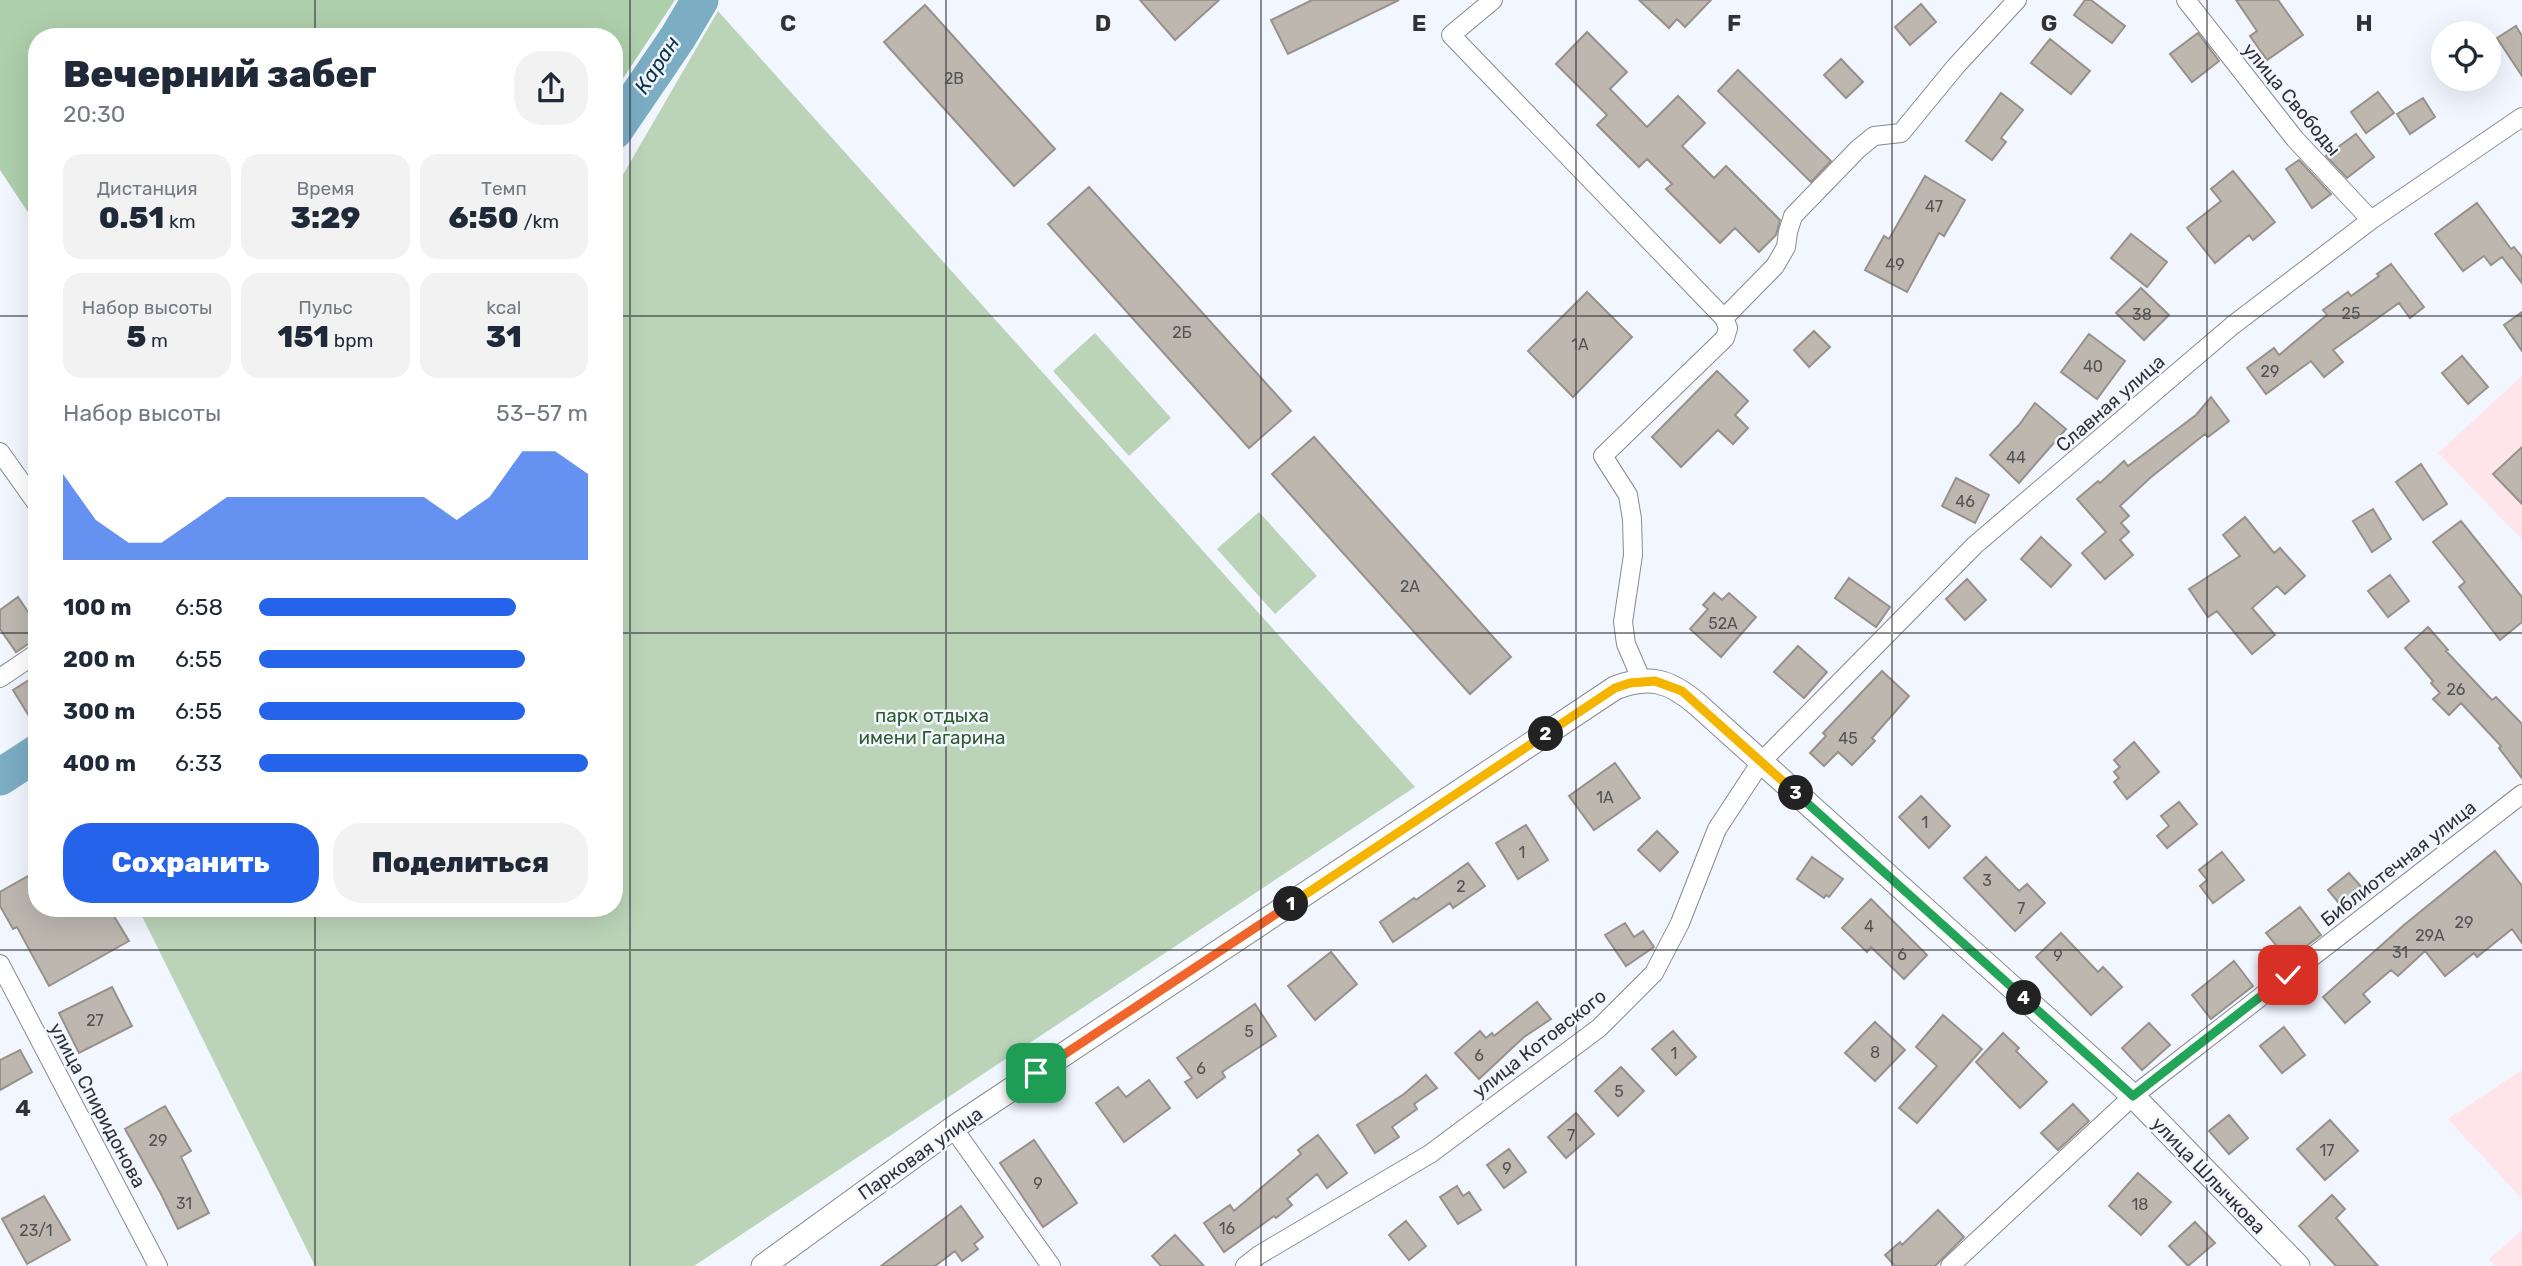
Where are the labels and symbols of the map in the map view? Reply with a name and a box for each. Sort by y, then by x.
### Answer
text: C [780,9,796,37]
text: D [1095,9,1111,37]
text: E [1412,9,1426,37]
text: F [1727,9,1741,37]
text: G [2041,9,2057,37]
text: H [2355,9,2373,37]
water label: Каран [629,31,684,98]
street label: улица Свободы [2238,38,2346,160]
house number: 2В [944,69,964,88]
house number: 47 [1925,197,1943,216]
house number: 49 [1885,255,1905,274]
house number: 25 [2342,304,2360,323]
house number: 38 [2132,305,2152,324]
house number: 2Б [1172,323,1192,342]
house number: 1А [1571,335,1589,354]
street label: Славная улица [2051,350,2169,457]
house number: 40 [2083,357,2103,376]
house number: 29 [2261,362,2279,381]
house number: 44 [2006,448,2026,467]
house number: 46 [1955,492,1975,511]
house number: 2А [1400,577,1420,596]
house number: 52А [1708,614,1738,633]
house number: 26 [2446,680,2466,699]
park label: парк отдыха имени Гагарина [858,704,1006,749]
pin: 2 [1528,716,1564,752]
house number: 45 [1838,729,1858,748]
pin: 3 [1778,776,1814,810]
house number: 1А [1596,788,1614,807]
street label: Библиотечная улица [2316,796,2481,931]
house number: 1 [1922,813,1928,832]
house number: 1 [1519,843,1525,862]
house number: 3 [1982,871,1992,890]
house number: 2 [1456,877,1466,896]
pin: 1 [1274,886,1308,922]
house number: 7 [2017,899,2025,918]
house number: 29 [2455,913,2473,932]
house number: 4 [1864,917,1874,936]
house number: 29А [2415,926,2445,945]
house number: 31 [2392,943,2408,962]
house number: 6 [1897,945,1907,964]
pin [2258,945,2318,1005]
house number: 9 [2053,946,2063,965]
pin: 4 [2007,981,2042,1016]
street label: улица Котовского [1468,984,1611,1103]
house number: 27 [86,1011,104,1030]
street label: улица Спиридонова [44,1019,151,1192]
house number: 5 [1244,1022,1254,1041]
pin [1006,1043,1066,1103]
house number: 8 [1870,1043,1880,1062]
house number: 1 [1671,1044,1677,1063]
house number: 6 [1474,1046,1484,1065]
house number: 6 [1196,1059,1206,1078]
house number: 5 [1614,1082,1624,1101]
text: 4 [15,1094,31,1122]
street label: Парковая улица [854,1102,987,1205]
street label: улица Шлычкова [2147,1112,2270,1239]
house number: 7 [1567,1126,1575,1145]
house number: 29 [149,1131,167,1150]
house number: 17 [2319,1141,2335,1160]
house number: 9 [1502,1159,1512,1178]
house number: 9 [1033,1174,1043,1193]
house number: 31 [176,1194,192,1213]
house number: 18 [2131,1195,2149,1214]
house number: 16 [1219,1219,1236,1238]
house number: 23/1 [19,1221,53,1240]

